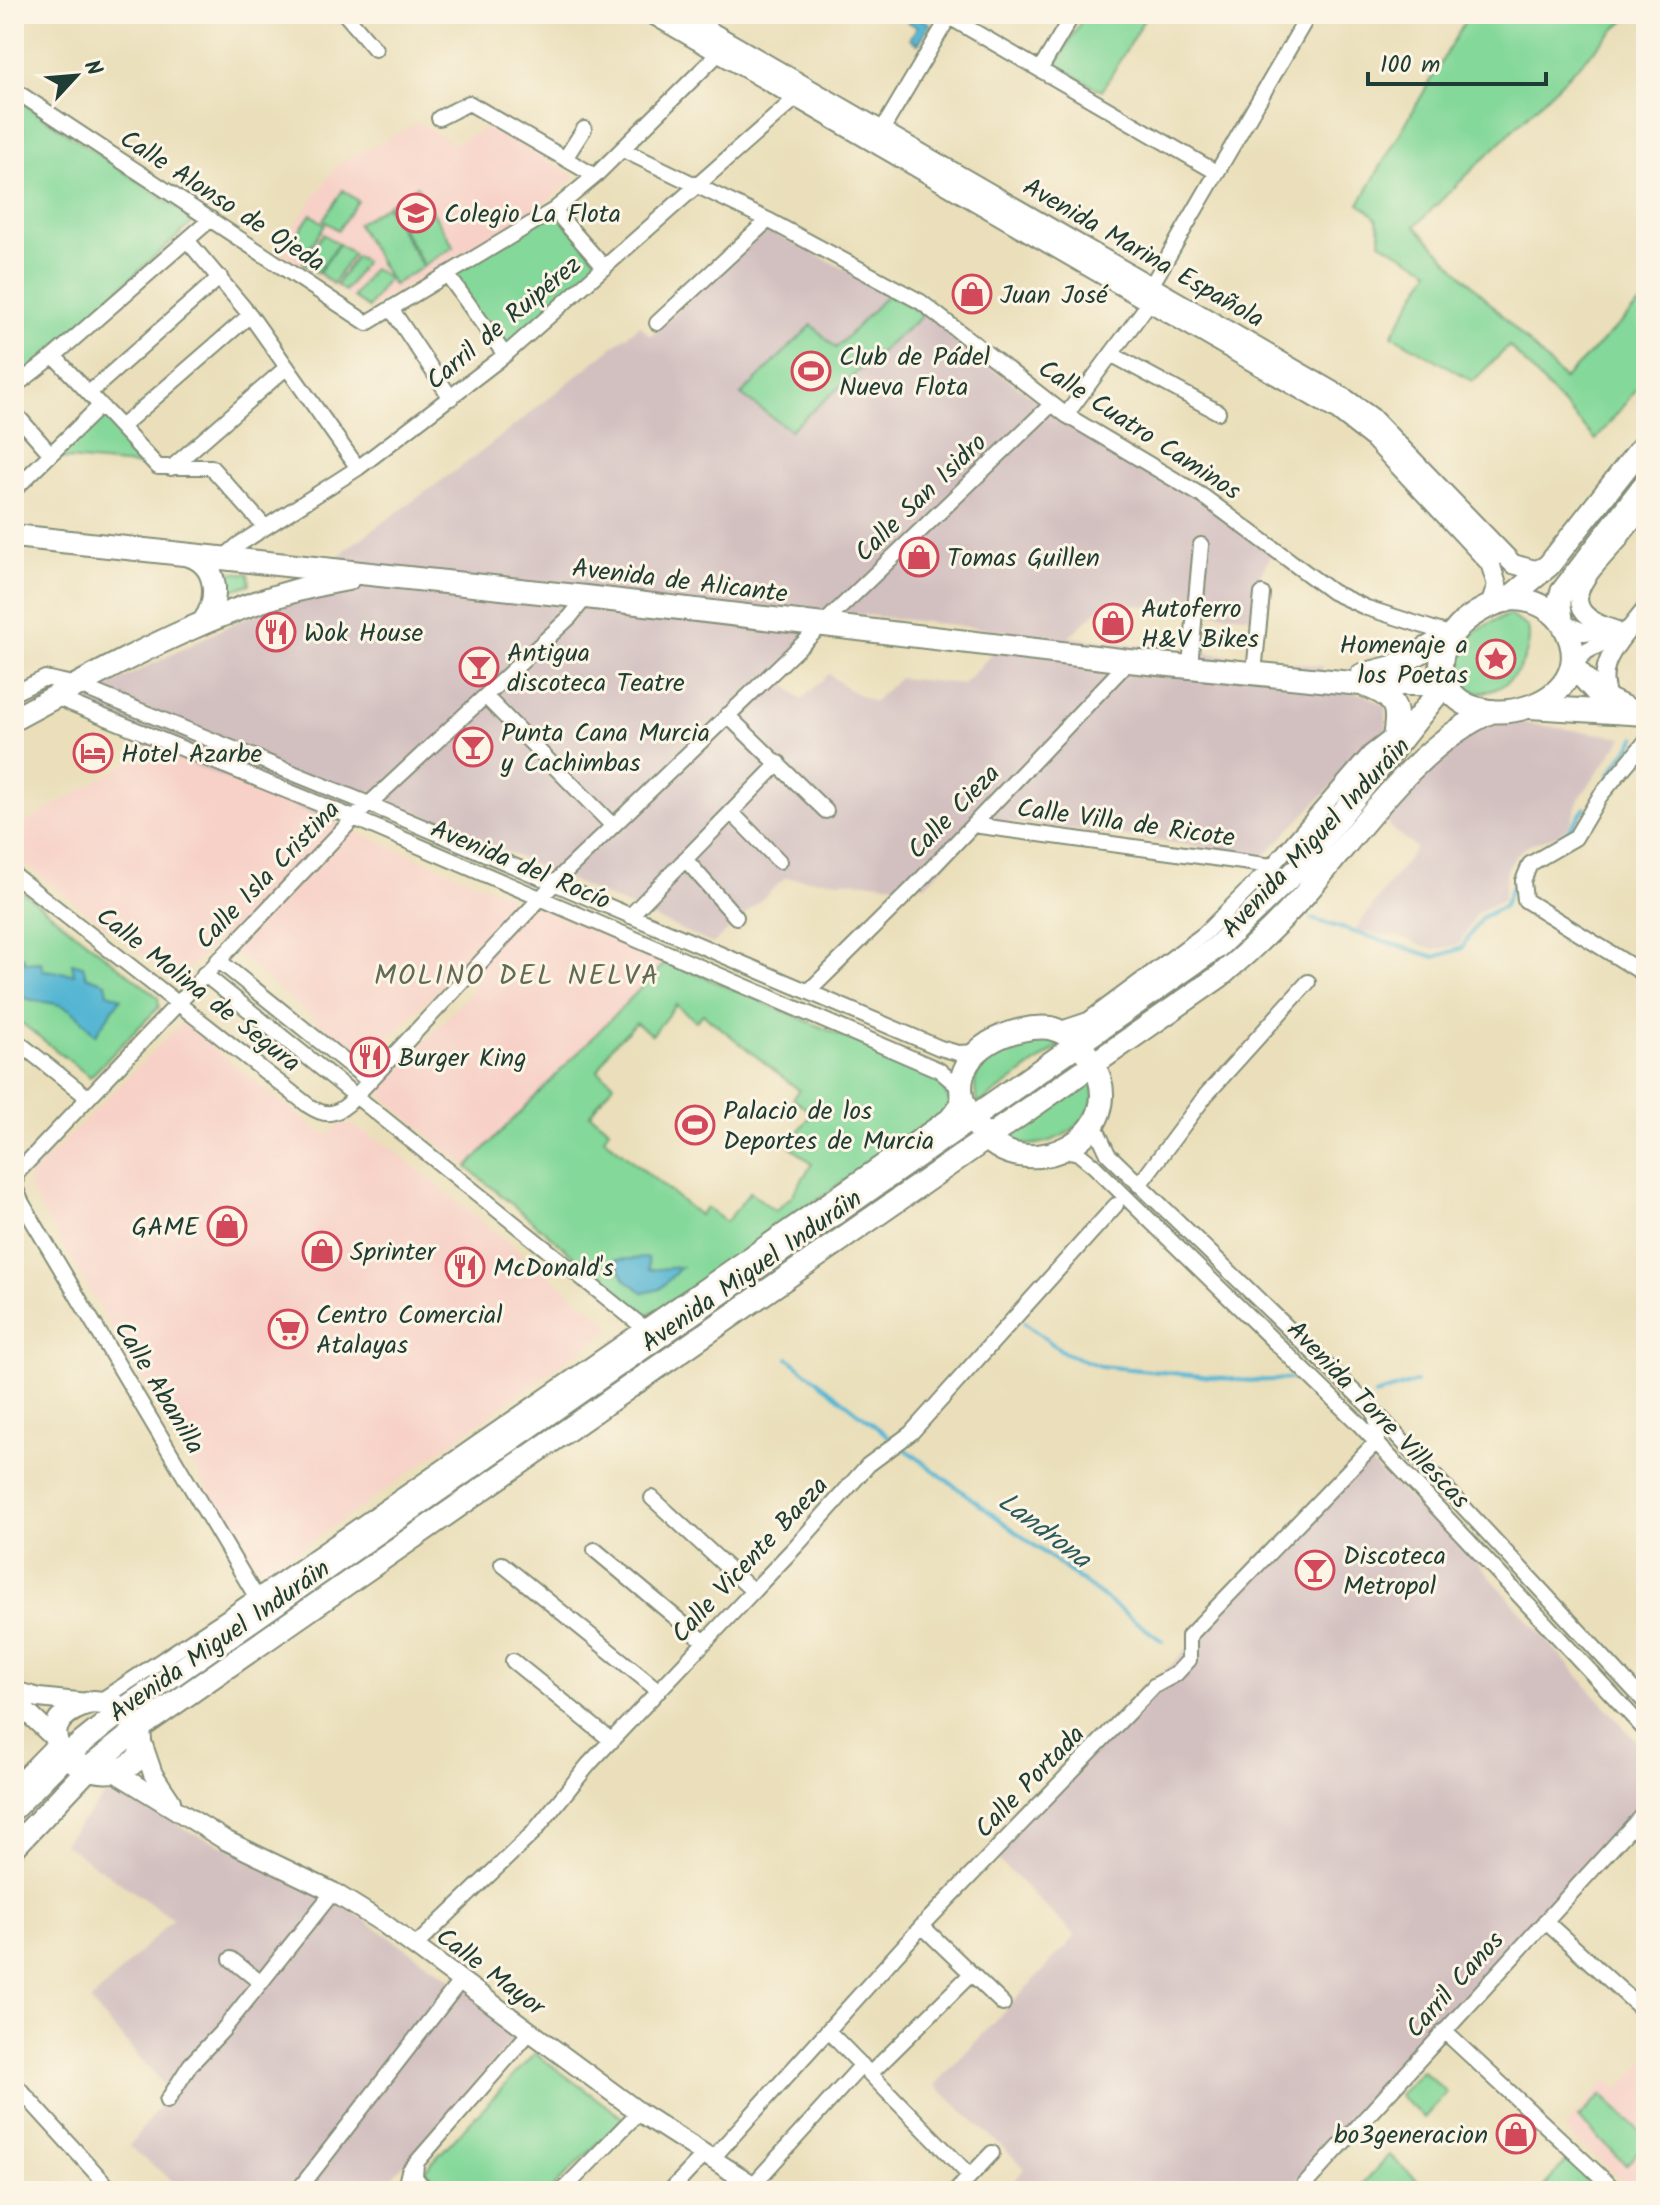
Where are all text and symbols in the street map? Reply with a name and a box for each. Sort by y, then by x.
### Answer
north arrow [36,36,116,116]
scale bar [1368,36,1546,86]
text: 100 m [1380,46,1440,85]
text: N [73,54,111,82]
street label: Calle Alonso de Ojeda [111,119,333,284]
street label: Avenida Marina Española [1014,167,1272,340]
school or university icon: Colegio La Flota [395,192,437,234]
place label: Colegio La Flota [444,194,621,236]
street label: Carril de Ruipérez [417,246,592,401]
shop icon: Juan José [951,273,993,315]
place label: Juan José [1000,275,1109,317]
place label: Club de Pádel Nueva Flota [839,337,990,409]
street label: Calle Cuatro Caminos [1029,349,1249,512]
sports icon: Club de Pádel Nueva Flota [790,350,832,392]
street label: Calle San Isidro [845,424,998,573]
shop icon: Tomas Guillen [898,536,940,578]
place label: Tomas Guillen [947,538,1100,580]
street label: Avenida de Alicante [570,548,790,616]
place label: Autoferro H&V Bikes [1141,589,1259,661]
shop icon: Autoferro H&V Bikes [1092,602,1134,644]
restaurant icon: Wok House [255,611,297,653]
place label: Wok House [304,613,424,655]
place label: Homenaje a los Poetas [1339,625,1468,697]
place label: Antigua discoteca Teatre [507,633,685,705]
place icon: Homenaje a los Poetas [1475,638,1517,680]
bar icon: Antigua discoteca Teatre [458,646,500,688]
place label: Punta Cana Murcia y Cachimbas [500,713,710,785]
bar icon: Punta Cana Murcia y Cachimbas [452,726,494,768]
street label: Avenida Miguel Induráin [1212,728,1421,949]
hotel icon: Hotel Azarbe [72,732,114,774]
place label: Hotel Azarbe [121,734,262,776]
street label: Calle Cieza [898,755,1011,870]
street label: Calle Villa de Ricote [1014,788,1238,860]
street label: Calle Isla Cristina [186,791,351,960]
street label: Avenida del Rocío [424,809,617,923]
street label: Calle Molina de Segura [86,897,309,1084]
district label: MOLINO DEL NELVA [374,954,660,999]
restaurant icon: Burger King [349,1036,391,1078]
place label: Burger King [398,1038,527,1080]
place label: Palacio de los Deportes de Murcia [723,1091,934,1163]
sports icon: Palacio de los Deportes de Murcia [674,1104,716,1146]
street label: Avenida Miguel Induráin [633,1179,872,1364]
shop icon: GAME [206,1205,248,1247]
place label: GAME [132,1207,200,1249]
shop icon: Sprinter [301,1230,343,1272]
place label: Sprinter [350,1232,437,1274]
restaurant icon: McDonald's [444,1246,486,1288]
place label: McDonald's [493,1248,614,1290]
place label: Centro Comercial Atalayas [316,1295,503,1367]
supermarket icon: Centro Comercial Atalayas [267,1308,309,1350]
street label: Avenida Torre Villescas [1276,1311,1479,1520]
street label: Calle Abanilla [102,1313,215,1463]
street label: Calle Vicente Baeza [661,1467,839,1654]
water label: Landrona [987,1481,1101,1582]
place label: Discoteca Metropol [1343,1536,1446,1608]
street label: Avenida Miguel Induráin [101,1549,340,1734]
bar icon: Discoteca Metropol [1294,1549,1336,1591]
street label: Calle Portada [965,1716,1096,1849]
street label: Calle Mayor [426,1917,555,2029]
street label: Carril Canos [1396,1922,1515,2049]
shop icon: bo3generacion [1495,2113,1537,2155]
place label: bo3generacion [1334,2115,1488,2157]

